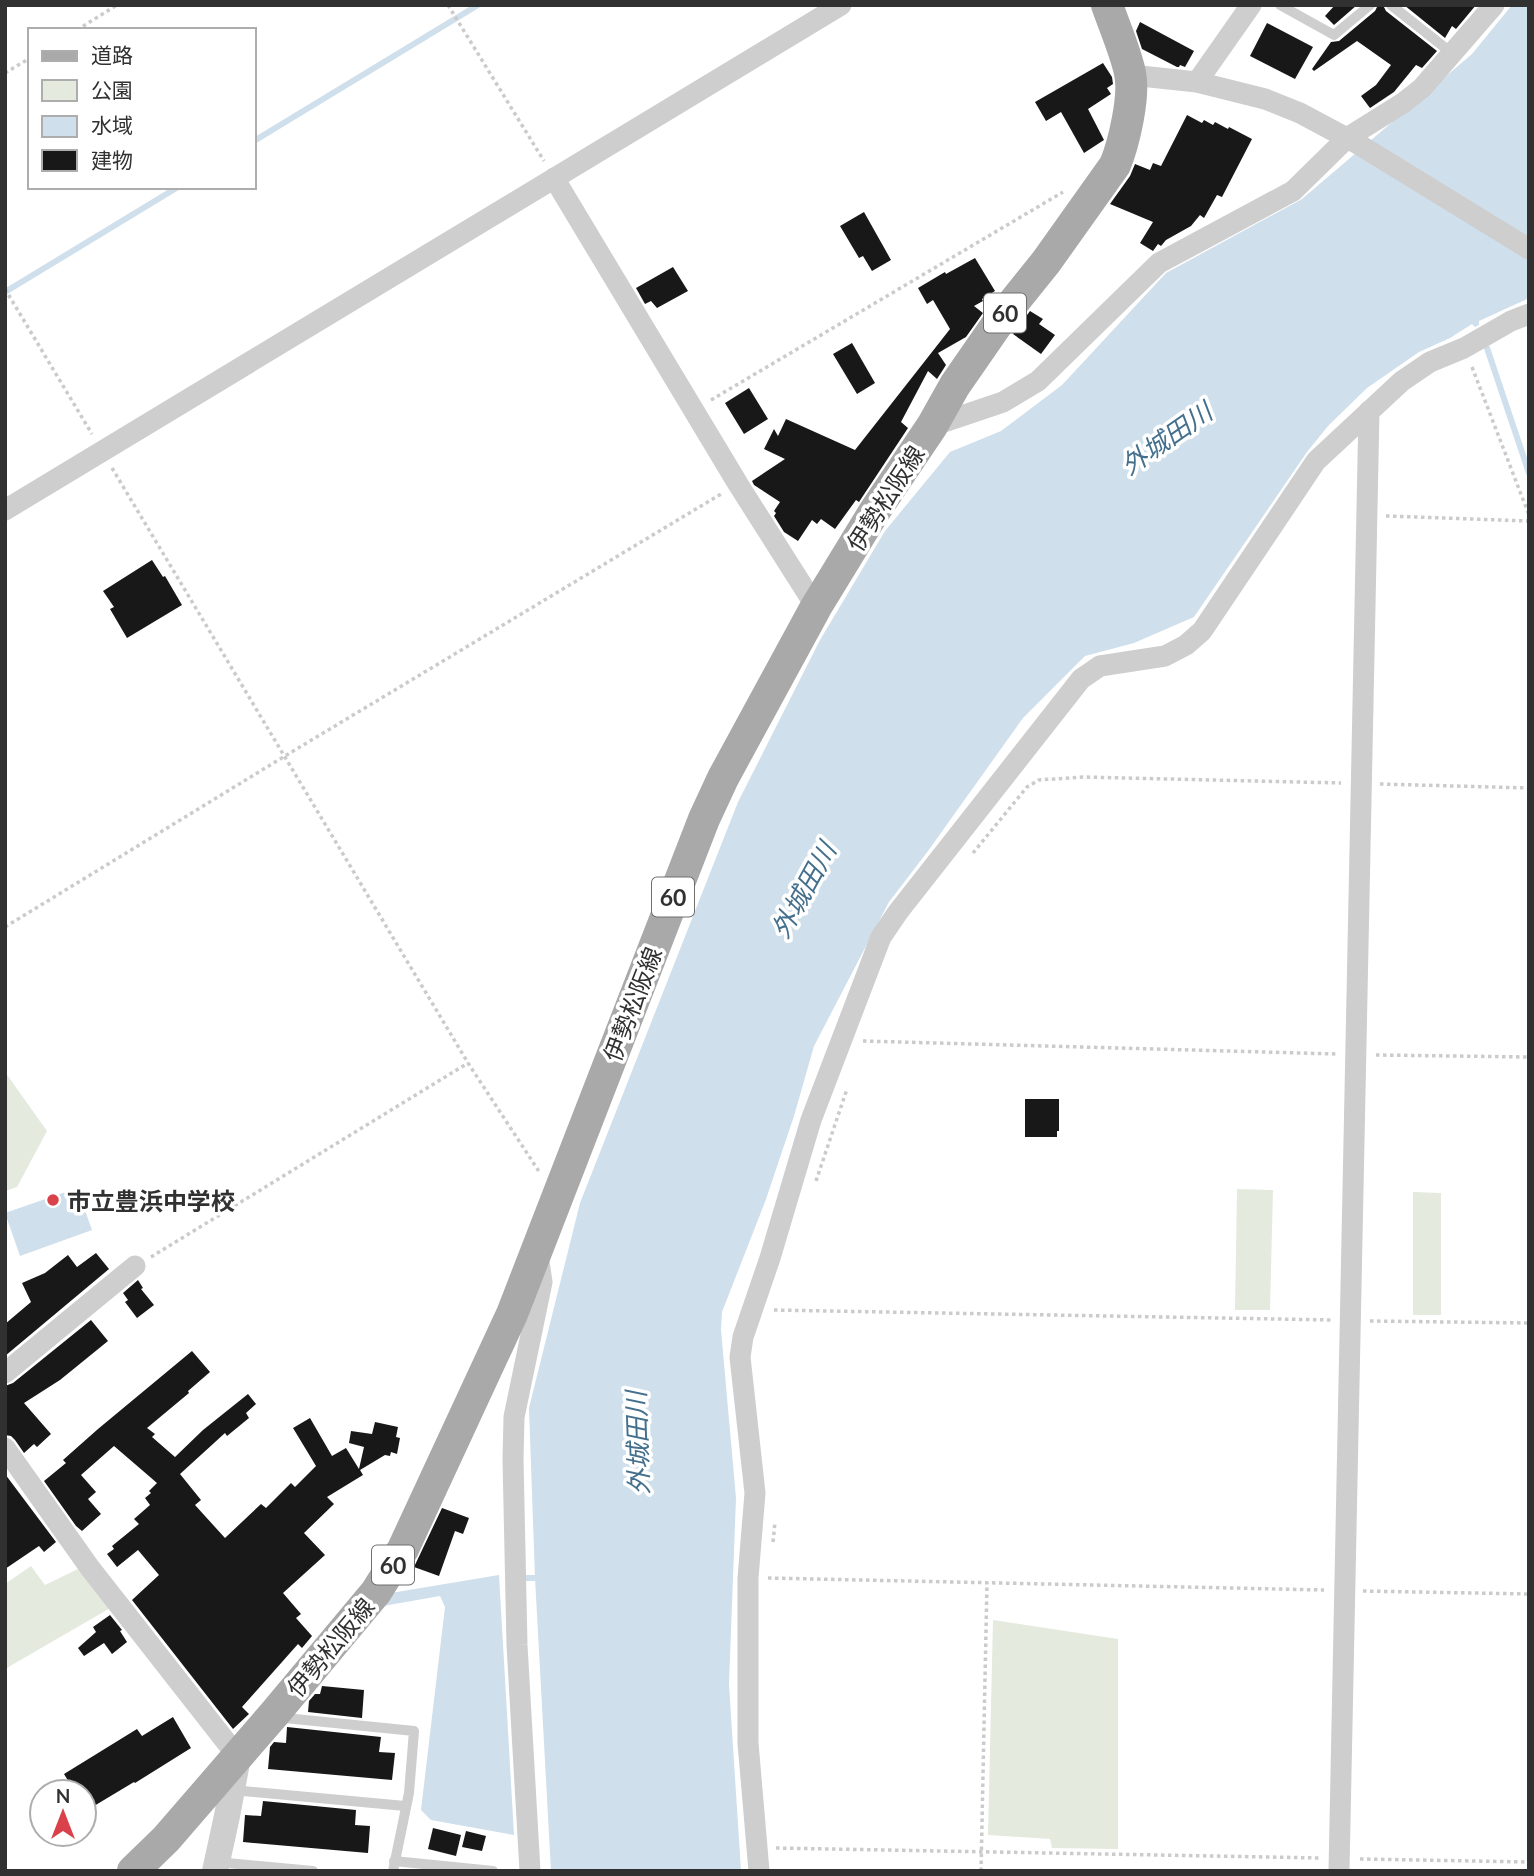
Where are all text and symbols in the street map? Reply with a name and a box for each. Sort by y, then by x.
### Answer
legend [28,28,256,189]
text: 道路 [91,42,133,67]
text: 公園 [91,77,133,102]
text: 水域 [91,112,133,137]
text: 建物 [91,147,133,172]
road number: 60 [984,294,1026,332]
water label: 外城田川 [1114,393,1220,481]
street label: 伊勢松阪線 [840,440,930,556]
water label: 外城田川 [764,834,844,943]
road number: 60 [652,877,694,916]
street label: 伊勢松阪線 [597,943,667,1065]
place label: 市立豊浜中学校 [67,1186,235,1215]
marker: 市立豊浜中学校 [45,1192,61,1208]
water label: 外城田川 [619,1387,655,1496]
road number: 60 [372,1546,414,1584]
street label: 伊勢松阪線 [280,1592,380,1702]
north arrow [28,1778,98,1848]
text: N [56,1784,70,1807]

